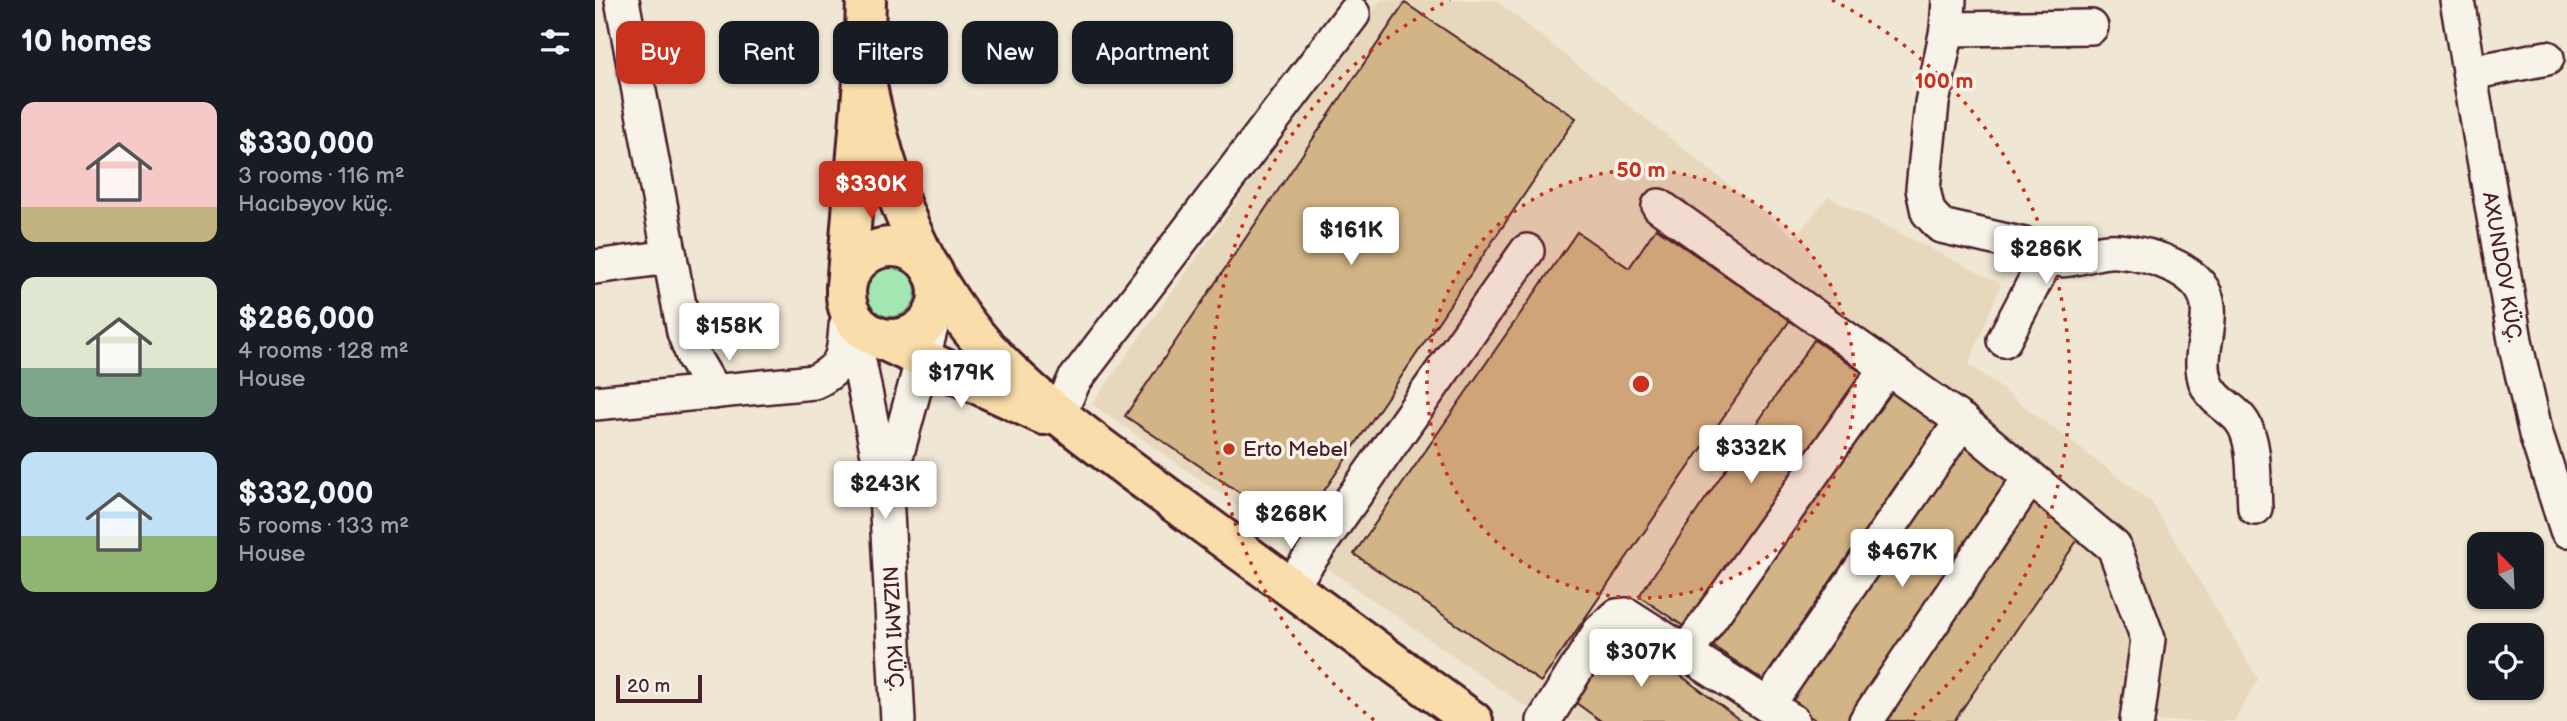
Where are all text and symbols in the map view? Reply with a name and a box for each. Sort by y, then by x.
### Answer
chip: Buy [616,21,705,84]
chip: Rent [719,21,819,84]
chip: Filters [833,21,948,84]
chip: New [962,21,1058,84]
chip: Apartment [1072,21,1233,84]
icon: filters [536,23,574,61]
text: 10 homes [21,24,152,60]
text: 100 m [1915,69,1973,94]
text: $330,000 [238,126,374,162]
icon: home [77,130,161,214]
text: 50 m [1617,158,1665,183]
text: 3 rooms · 116 m² [238,162,405,190]
pin: $330K [822,162,920,221]
text: $330K [835,170,907,198]
text: Hacıbəyov küç. [238,190,393,218]
street label: AXUNDOV KÜÇ. [2477,190,2528,344]
pin: $161K [1302,208,1400,267]
text: $161K [1319,216,1383,244]
pin: $286K [1997,226,2095,286]
text: $286K [2010,235,2082,263]
text: $286,000 [238,301,375,337]
pin: $158K [680,304,778,363]
icon: home [77,305,161,389]
text: $158K [695,312,763,340]
text: 4 rooms · 128 m² [238,337,409,365]
pin: $179K [912,350,1010,410]
text: $179K [928,359,994,387]
text: House [238,365,305,393]
centre of rings [1629,372,1653,396]
pin: $332K [1702,426,1800,485]
text: $332K [1715,434,1787,462]
place label: Erto Mebel [1243,437,1348,462]
marker: Erto Mebel [1221,441,1237,457]
pin: $243K [836,462,934,521]
text: $243K [850,470,920,498]
text: $332,000 [238,476,374,512]
icon: home [77,480,161,564]
pin: $268K [1242,491,1340,551]
text: $268K [1255,500,1327,528]
text: 5 rooms · 133 m² [238,512,409,540]
pin: $467K [1853,530,1951,589]
north arrow [2467,532,2545,609]
map controls [2467,532,2544,700]
text: $467K [1867,538,1937,566]
text: House [238,540,305,568]
street label: NIZAMI KÜÇ. [877,565,909,692]
button: locate [2467,623,2544,700]
pin: $307K [1592,630,1690,689]
text: $307K [1605,638,1677,666]
scale bar [616,672,702,704]
text: 20 m [627,675,670,698]

